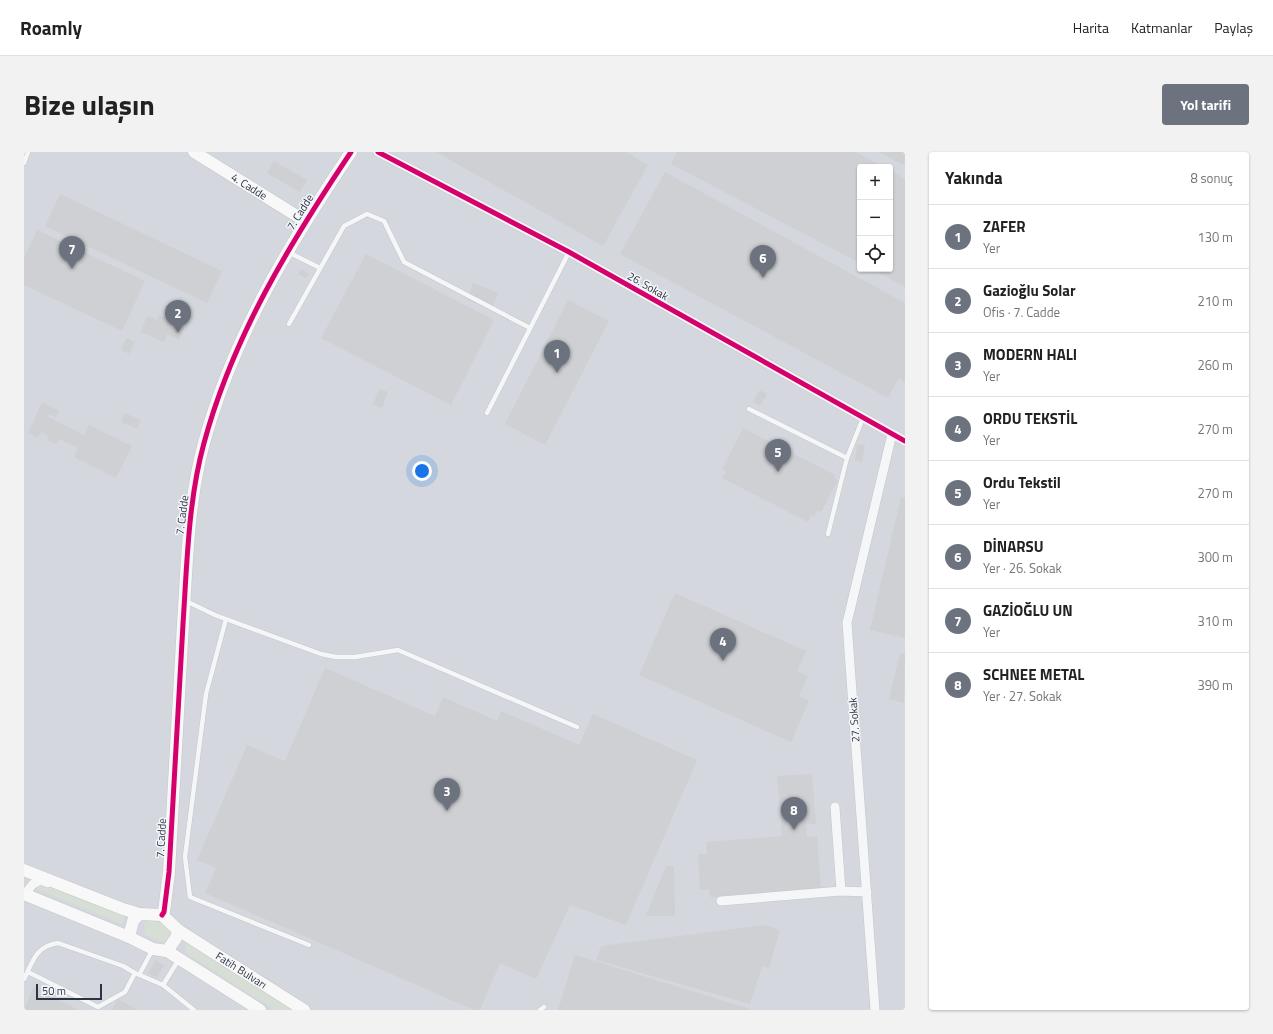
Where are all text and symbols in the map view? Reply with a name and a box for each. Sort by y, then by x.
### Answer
text: Roamly [20,13,82,42]
text: Harita [1073,17,1109,38]
text: Katmanlar [1131,17,1192,38]
text: Paylaş [1214,17,1253,38]
text: Bize ulaşın [24,83,155,126]
button: Yol tarifi [1162,84,1249,125]
map controls [857,164,893,272]
button: + [857,164,893,200]
text: Yakında [945,165,1003,191]
text: 8 sonuç [1190,168,1233,188]
street label: 4. Cadde [228,169,271,204]
street label: 7. Cadde [283,191,318,233]
button: − [857,200,893,236]
text: ZAFER [983,215,1026,238]
text: 1 [954,227,962,247]
text: 130 m [1197,227,1233,247]
pin: 7 [59,236,85,269]
button: locate [857,236,893,272]
text: Yer [983,238,1000,258]
pin: 6 [750,245,776,278]
street label: 26. Sokak [625,268,672,305]
text: Gazioğlu Solar [983,279,1076,302]
text: 2 [954,291,962,311]
text: 210 m [1197,291,1233,311]
pin: 2 [165,300,191,333]
text: Ofis · 7. Cadde [983,302,1060,322]
pin: 1 [544,340,570,373]
text: MODERN HALI [983,343,1077,366]
text: 3 [954,355,962,375]
text: 260 m [1197,355,1233,375]
text: Yer [983,366,1000,386]
text: ORDU TEKSTİL [983,407,1077,430]
text: 4 [954,419,962,439]
text: 270 m [1197,419,1233,439]
text: Yer [983,430,1000,450]
pin: 5 [765,439,791,472]
your location [412,461,432,481]
text: Ordu Tekstil [983,471,1061,494]
text: 5 [954,483,962,503]
text: 270 m [1197,483,1233,503]
street label: 7. Cadde [172,494,192,536]
text: Yer [983,494,1000,514]
text: DİNARSU [983,535,1044,558]
text: 6 [954,547,962,567]
text: 300 m [1197,547,1233,567]
text: Yer · 26. Sokak [983,558,1062,578]
text: GAZİOĞLU UN [983,599,1073,622]
text: 7 [954,611,962,631]
text: 310 m [1197,611,1233,631]
text: Yer [983,622,1000,642]
pin: 4 [710,628,736,661]
text: SCHNEE METAL [983,663,1084,686]
text: 8 [954,675,962,695]
text: 390 m [1197,675,1233,695]
text: Yer · 27. Sokak [983,686,1062,706]
street label: 27. Sokak [844,696,864,743]
pin: 3 [434,778,460,811]
pin: 8 [781,797,807,830]
street label: 7. Cadde [152,817,170,858]
street label: Fatih Bulvarı [213,948,270,992]
scale bar [36,982,102,1001]
text: 50 m [42,983,66,999]

